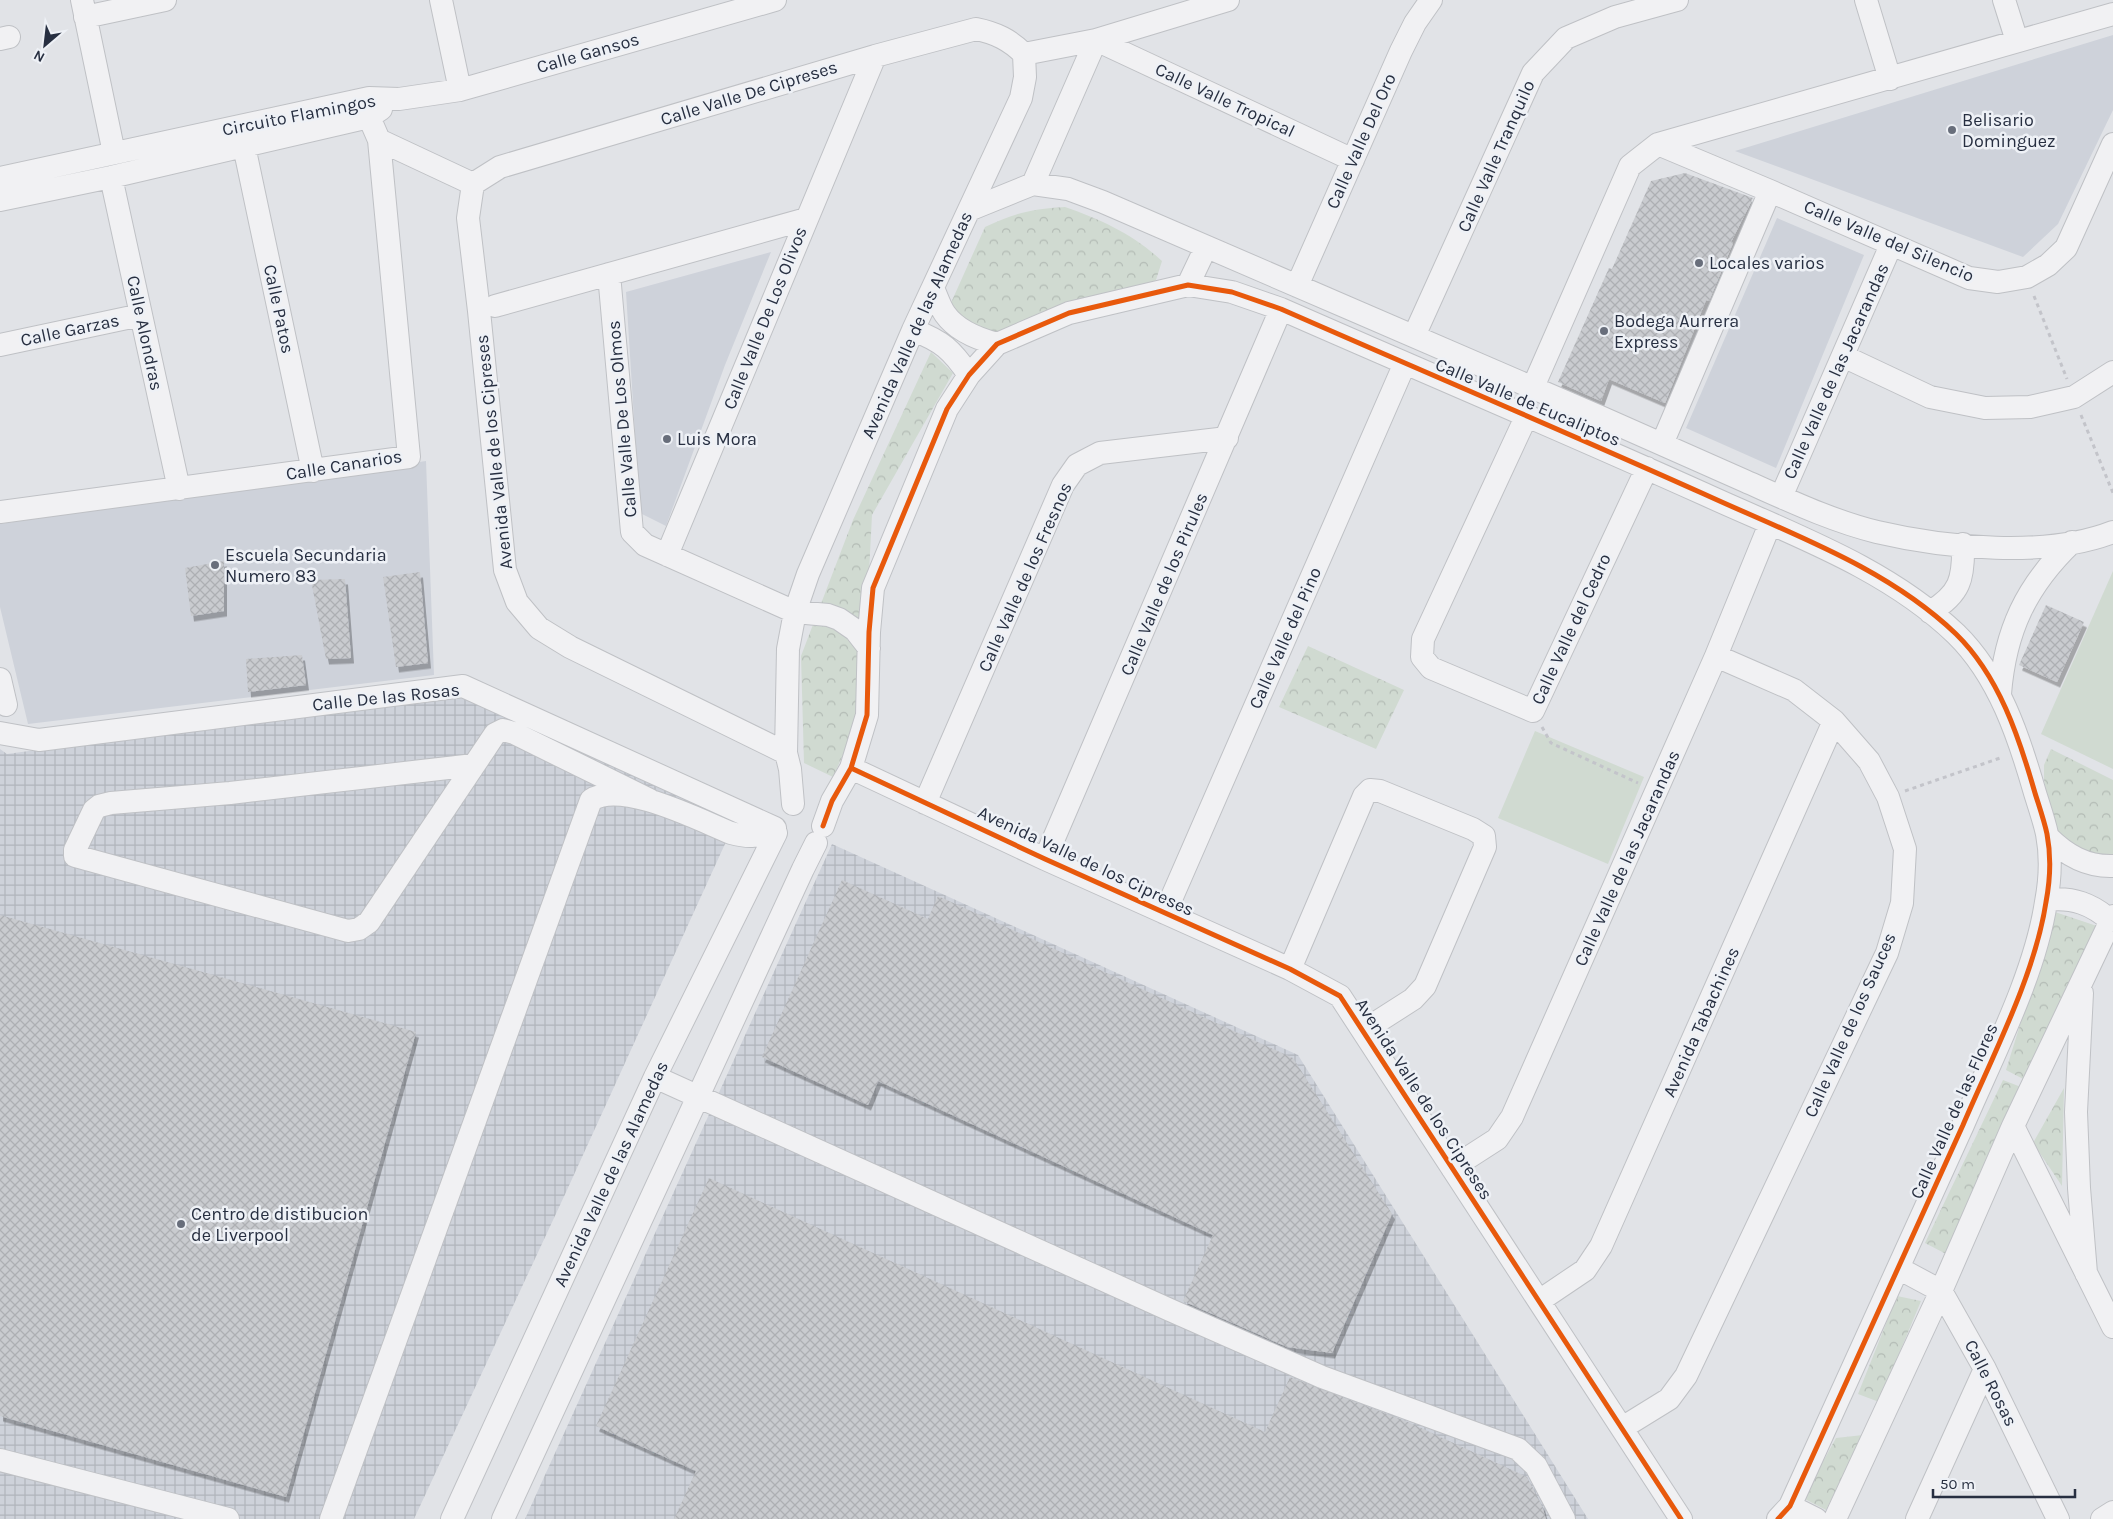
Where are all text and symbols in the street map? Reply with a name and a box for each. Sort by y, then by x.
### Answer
north arrow [20,20,70,70]
street label: Calle Gansos [534,28,642,78]
text: N [31,46,48,66]
street label: Calle Valle De Cipreses [658,56,840,130]
street label: Calle Valle Tropical [1152,58,1298,142]
street label: Calle Valle Del Oro [1321,70,1401,212]
street label: Calle Valle Tranquilo [1453,77,1539,235]
street label: Circuito Flamingos [220,89,378,141]
place label: Belisario Dominguez [1962,109,2056,152]
marker: Belisario Dominguez [1946,124,1958,136]
street label: Calle Valle del Silencio [1801,195,1977,287]
street label: Avenida Valle de las Alamedas [857,208,977,442]
street label: Calle Valle De Los Olivos [718,223,812,413]
place label: Locales varios [1709,252,1825,274]
marker: Locales varios [1693,257,1705,269]
street label: Calle Valle de las Jacarandas [1778,260,1894,482]
street label: Calle Patos [259,262,299,356]
street label: Calle Alondras [122,273,168,393]
street label: Calle Garzas [19,309,121,351]
place label: Bodega Aurrera Express [1614,310,1739,353]
street label: Calle Valle De Los Olmos [602,320,642,518]
marker: Bodega Aurrera Express [1598,325,1610,337]
street label: Avenida Valle de los Cipreses [471,333,517,571]
street label: Calle Valle de Eucaliptos [1432,353,1624,451]
place label: Luis Mora [677,428,757,450]
marker: Luis Mora [661,433,673,445]
street label: Calle Canarios [284,445,404,485]
street label: Calle Valle de los Fresnos [973,479,1077,675]
street label: Calle Valle de los Pirules [1115,489,1213,679]
place label: Escuela Secundaria Numero 83 [225,544,387,587]
street label: Calle Valle del Cedro [1526,550,1616,708]
marker: Escuela Secundaria Numero 83 [209,559,221,571]
street label: Calle Valle del Pino [1244,564,1326,712]
street label: Calle De las Rosas [311,678,461,716]
street label: Calle Valle de las Jacarandas [1569,747,1685,969]
street label: Avenida Valle de los Cipreses [974,801,1198,921]
street label: Calle Valle de los Sauces [1799,929,1901,1121]
street label: Avenida Tabachines [1658,943,1744,1101]
street label: Avenida Valle de los Cipreses [1351,994,1497,1204]
street label: Calle Valle de las Flores [1905,1020,2003,1202]
street label: Avenida Valle de las Alamedas [549,1058,673,1290]
place label: Centro de distibucion de Liverpool [191,1203,368,1246]
marker: Centro de distibucion de Liverpool [175,1218,187,1230]
street label: Calle Rosas [1960,1336,2022,1430]
scale bar [1933,1466,2076,1498]
text: 50 m [1940,1475,1975,1493]

